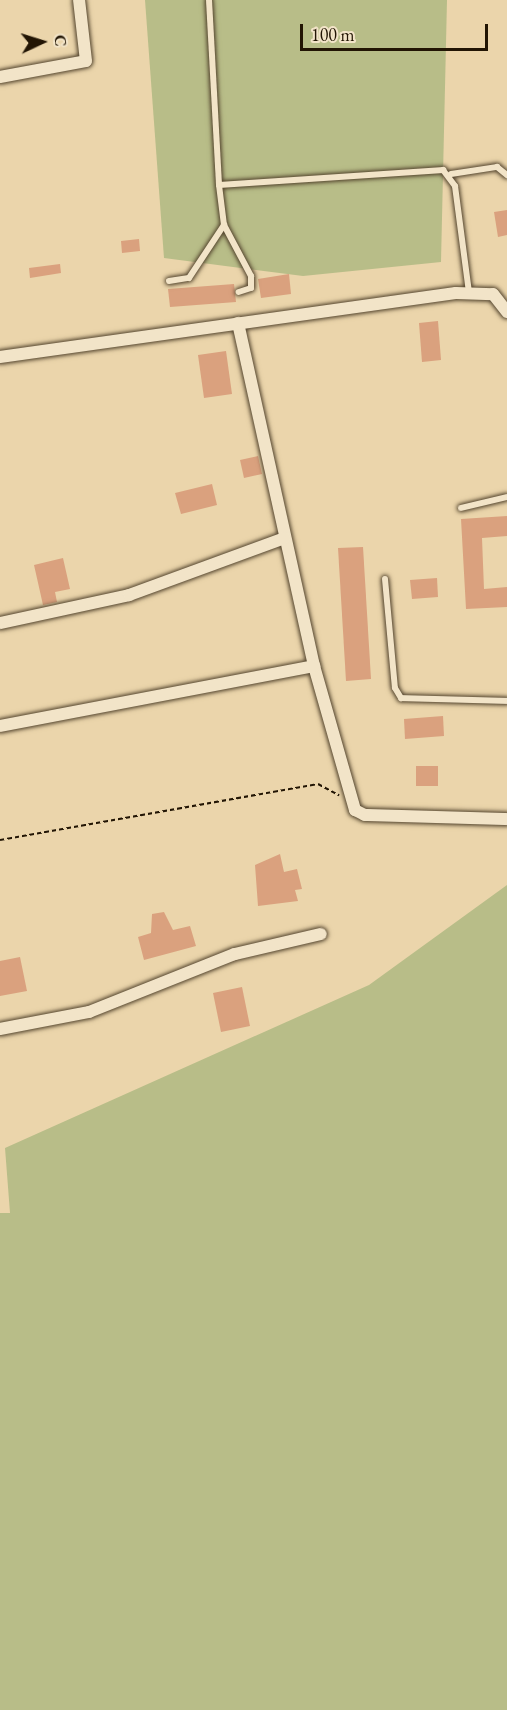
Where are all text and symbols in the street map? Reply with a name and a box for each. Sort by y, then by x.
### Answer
north arrow [12,12,72,72]
scale bar [303,12,490,50]
text: 100 m [311,23,355,46]
text: С [50,34,71,47]

